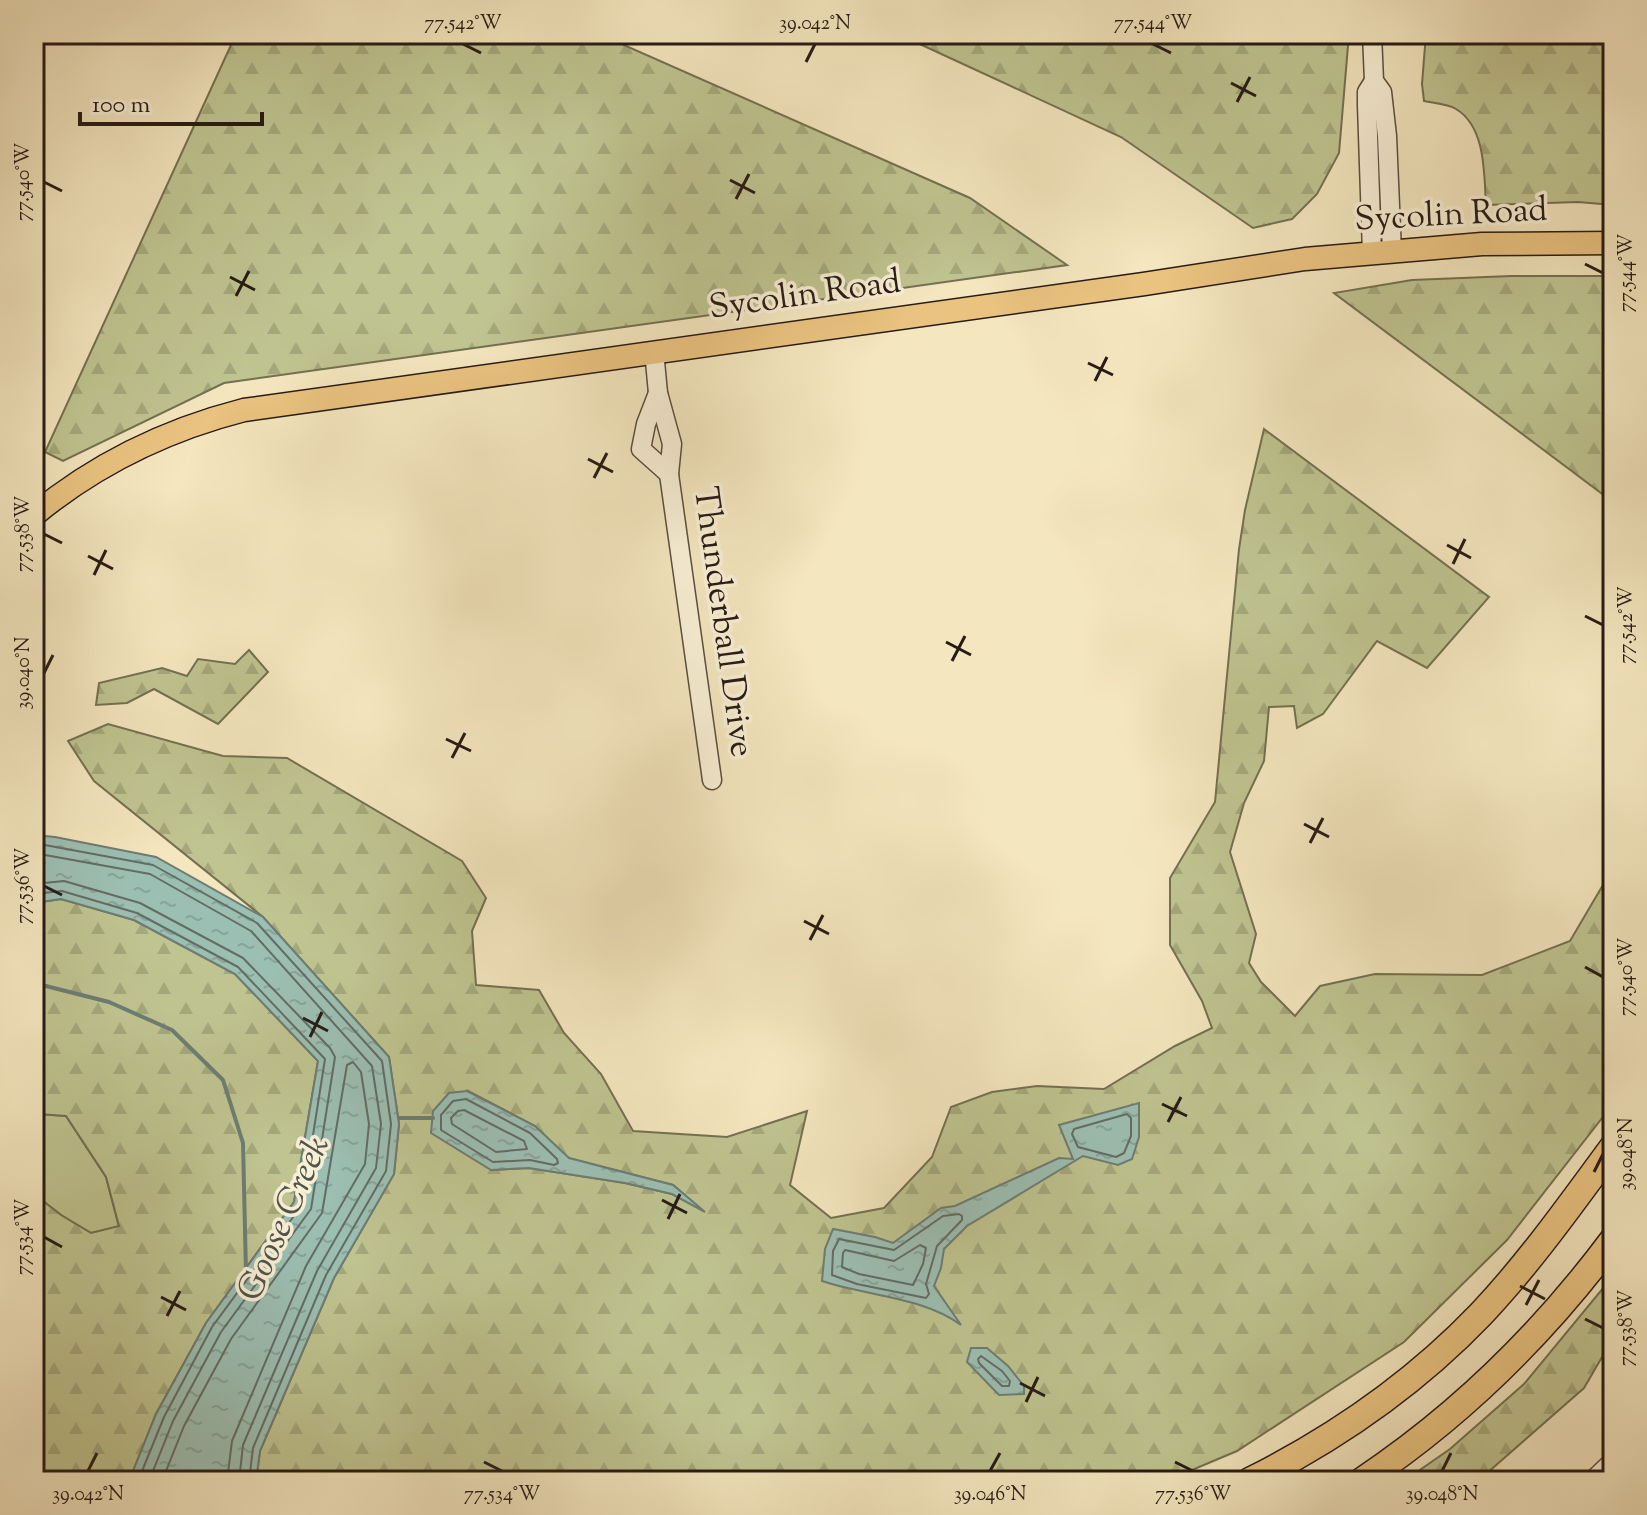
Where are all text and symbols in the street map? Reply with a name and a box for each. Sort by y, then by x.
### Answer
text: 77.542°W [424,10,502,39]
text: 39.042°N [779,10,851,39]
text: 77.544°W [1114,10,1192,39]
scale bar [80,76,262,126]
text: 100 m [92,89,150,123]
text: 77.540°W [10,143,39,221]
street label: Sycolin Road [1353,186,1549,246]
text: 77.544°W [1613,234,1642,312]
street label: Sycolin Road [706,258,904,334]
street label: Thunderball Drive [679,484,765,760]
text: 77.538°W [10,496,39,572]
text: 77.542°W [1613,586,1642,664]
text: 39.040°N [10,636,39,709]
text: 77.536°W [10,848,39,924]
text: 77.540°W [1613,938,1642,1016]
text: 39.048°N [1613,1117,1642,1190]
water label: Goose Creek [225,1128,345,1310]
text: 77.534°W [10,1199,39,1275]
text: 77.538°W [1613,1290,1642,1366]
text: 39.042°N [52,1481,124,1510]
text: 77.534°W [464,1481,540,1510]
text: 39.046°N [954,1481,1026,1510]
text: 77.536°W [1155,1481,1231,1510]
text: 39.048°N [1406,1481,1479,1510]

